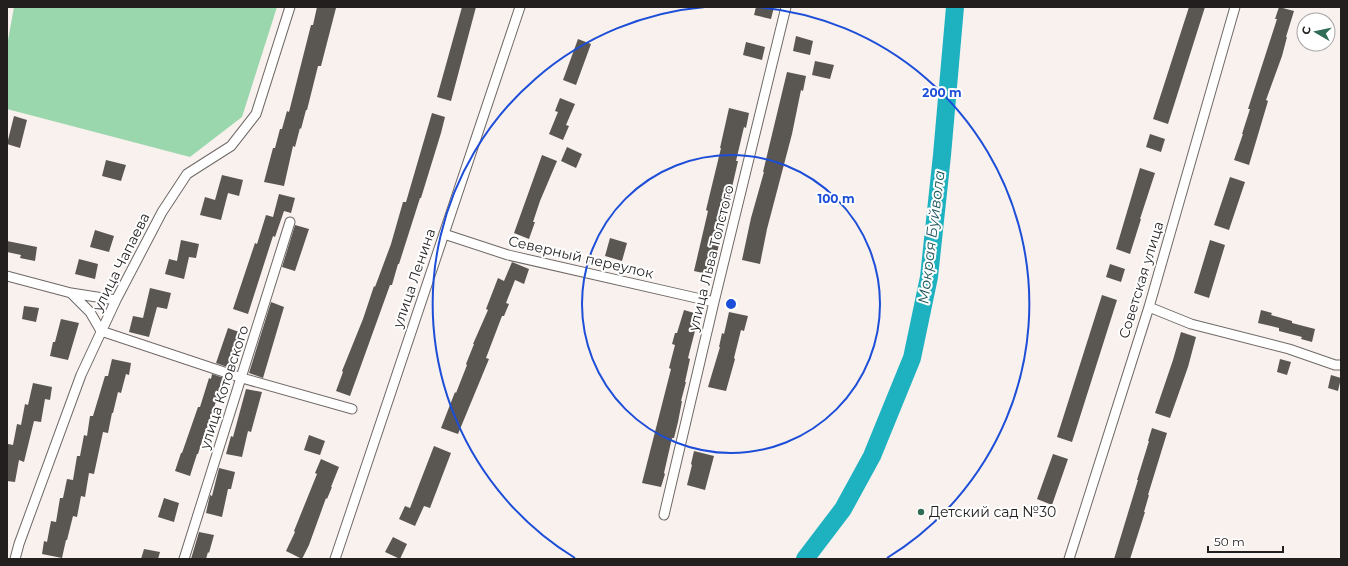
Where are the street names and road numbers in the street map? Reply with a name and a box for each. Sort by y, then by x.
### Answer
street label: улица Льва Толстого [684,183,738,334]
street label: улица Чапаева [88,210,154,315]
street label: Советская улица [1115,219,1167,341]
street label: улица Ленина [388,226,439,331]
street label: Северный переулок [507,232,655,282]
street label: улица Котовского [195,323,253,452]

